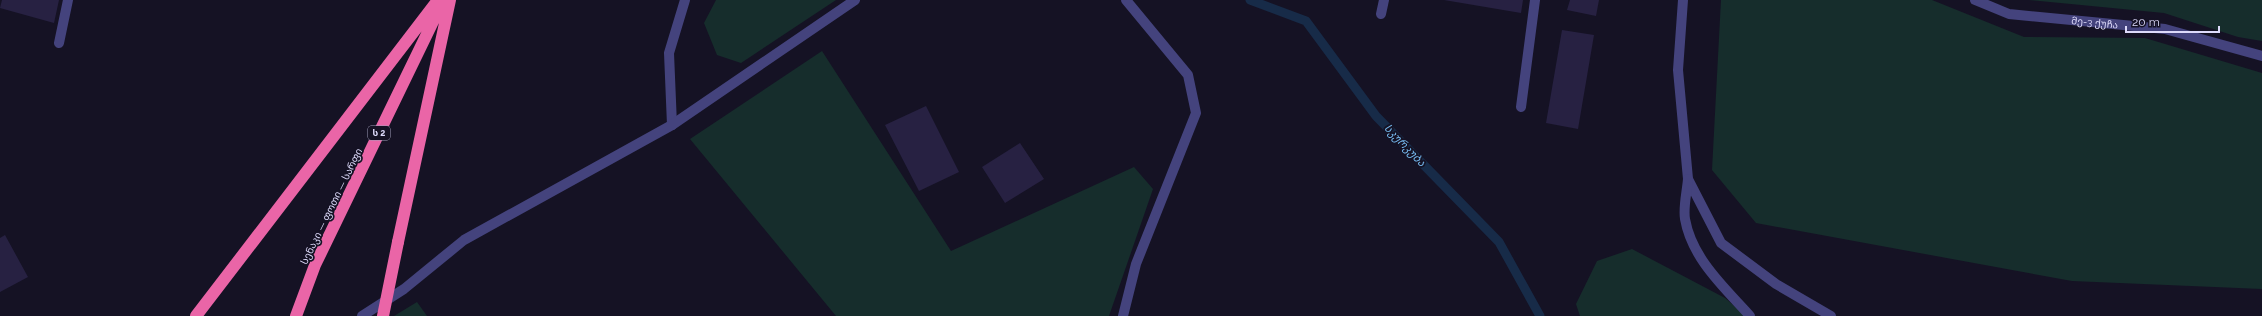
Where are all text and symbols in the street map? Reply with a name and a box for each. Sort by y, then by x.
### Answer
scale bar [2126,8,2219,34]
street label: მე-3 ქუჩა [2071,15,2119,30]
text: 20 m [2132,15,2160,29]
water label: სკურკუბა [1381,121,1429,170]
road number: ს 2 [368,126,390,140]
street label: სენაკი — ფოთი — სარფი [298,146,365,267]

